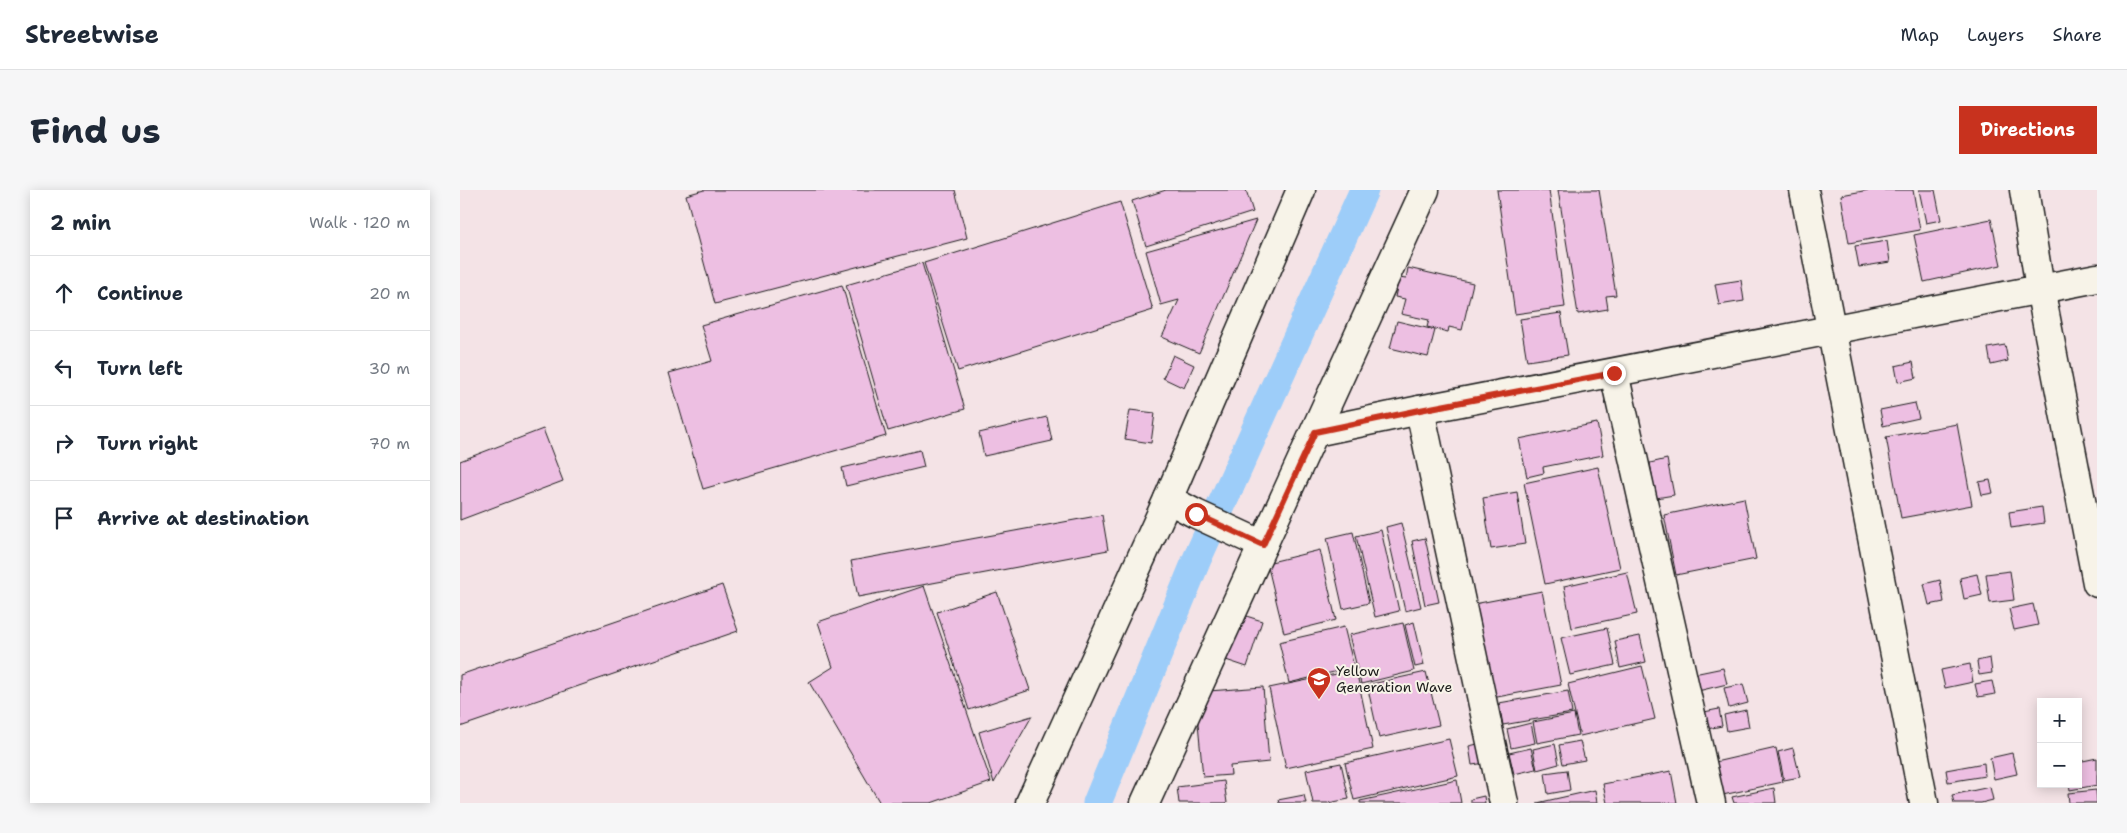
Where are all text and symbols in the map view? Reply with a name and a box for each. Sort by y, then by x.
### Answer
text: Streetwise [25,19,159,51]
text: Map [1901,23,1939,47]
text: Layers [1967,23,2024,47]
text: Share [2052,23,2102,47]
button: Directions [1959,106,2097,154]
text: Find us [30,107,161,154]
text: 2 min [50,209,111,237]
text: Walk · 120 m [309,212,410,233]
icon: ahead [50,279,78,307]
text: Continue [97,281,183,306]
text: 20 m [369,283,410,304]
icon: left [50,354,78,382]
text: Turn left [97,356,183,381]
text: 30 m [369,358,410,379]
route end [1603,362,1626,385]
icon: right [50,429,78,457]
text: Turn right [97,431,198,456]
text: 70 m [369,433,410,454]
route start [1185,503,1208,526]
icon: arrive [50,504,78,532]
text: Arrive at destination [97,506,309,531]
place label: Yellow Generation Wave [1336,662,1452,696]
school or university icon: Yellow Generation Wave [1306,666,1332,700]
map controls [2037,698,2082,788]
button: + [2037,698,2082,743]
button: − [2037,743,2082,788]

